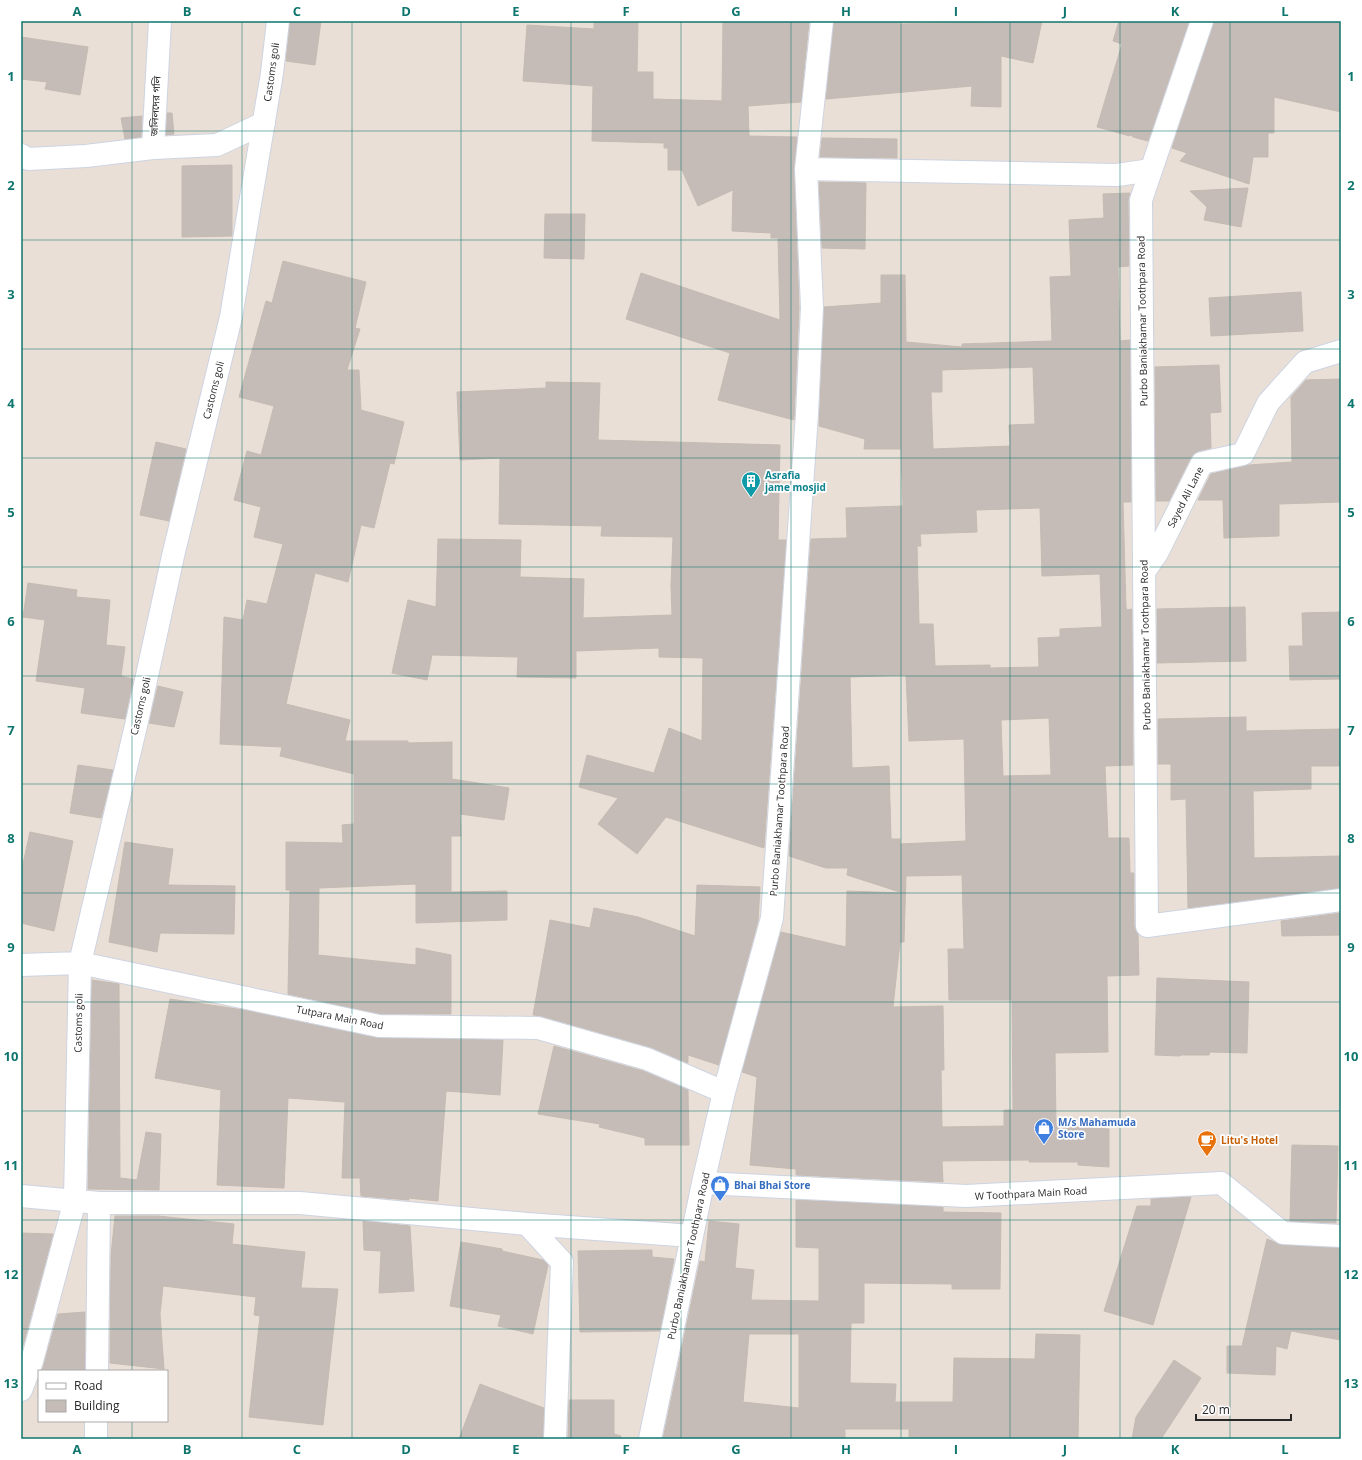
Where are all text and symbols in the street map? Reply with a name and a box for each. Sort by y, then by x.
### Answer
text: A [73,2,82,20]
text: B [183,2,192,20]
text: C [293,2,301,20]
text: D [401,2,411,20]
text: E [512,2,520,20]
text: F [622,2,630,20]
text: G [731,2,741,20]
text: H [841,2,851,20]
text: I [954,2,958,20]
text: J [1062,2,1067,20]
text: K [1171,2,1180,20]
text: L [1281,2,1289,20]
street label: Castoms goli [260,42,282,102]
text: 1 [7,67,15,85]
text: 1 [1347,67,1355,85]
street label: জলিলদের গলি [146,75,164,137]
text: 2 [7,176,15,194]
text: 2 [1347,176,1355,194]
street label: Purbo Baniakhamar Toothpara Road [1134,236,1150,406]
text: 3 [7,285,15,303]
text: 3 [1347,285,1355,303]
street label: Castoms goli [199,360,227,420]
text: 4 [7,394,15,412]
text: 4 [1347,394,1355,412]
street label: Sayed Ali Lane [1164,464,1207,530]
place label: Asrafia jame mosjid [764,468,826,494]
building icon: Asrafia jame mosjid [740,470,762,498]
text: 5 [7,503,15,521]
text: 5 [1347,503,1355,521]
street label: Purbo Baniakhamar Toothpara Road [1137,560,1153,730]
text: 6 [7,612,15,630]
text: 6 [1347,612,1355,630]
street label: Castoms goli [127,676,153,736]
text: 7 [7,721,15,739]
text: 7 [1347,721,1355,739]
street label: Purbo Baniakhamar Toothpara Road [766,725,792,897]
text: 8 [7,829,15,847]
text: 8 [1347,829,1355,847]
text: 9 [7,938,15,956]
text: 9 [1347,938,1355,956]
street label: Castoms goli [70,993,86,1053]
street label: Tutpara Main Road [295,1002,385,1032]
text: 10 [4,1047,18,1065]
text: 10 [1344,1047,1358,1065]
place label: M/s Mahamuda Store [1058,1115,1136,1141]
shop icon: M/s Mahamuda Store [1033,1117,1055,1145]
cafe icon: Litu's Hotel [1196,1129,1218,1157]
place label: Litu's Hotel [1221,1133,1278,1147]
text: 11 [4,1156,18,1174]
text: 11 [1344,1156,1358,1174]
street label: Purbo Baniakhamar Toothpara Road [663,1171,713,1341]
shop icon: Bhai Bhai Store [709,1174,731,1202]
place label: Bhai Bhai Store [734,1178,811,1192]
street label: W Toothpara Main Road [974,1183,1088,1203]
text: 12 [4,1265,19,1283]
text: 12 [1344,1265,1359,1283]
legend [38,1370,168,1422]
text: 13 [4,1374,18,1392]
text: 13 [1344,1374,1358,1392]
text: Road [74,1377,103,1394]
scale bar [1196,1396,1291,1422]
text: Building [74,1397,120,1414]
text: 20 m [1202,1401,1230,1418]
text: A [73,1440,82,1458]
text: B [183,1440,192,1458]
text: C [293,1440,301,1458]
text: D [401,1440,411,1458]
text: E [512,1440,520,1458]
text: F [622,1440,630,1458]
text: G [731,1440,741,1458]
text: H [841,1440,851,1458]
text: I [954,1440,958,1458]
text: J [1062,1440,1067,1458]
text: K [1171,1440,1180,1458]
text: L [1281,1440,1289,1458]

